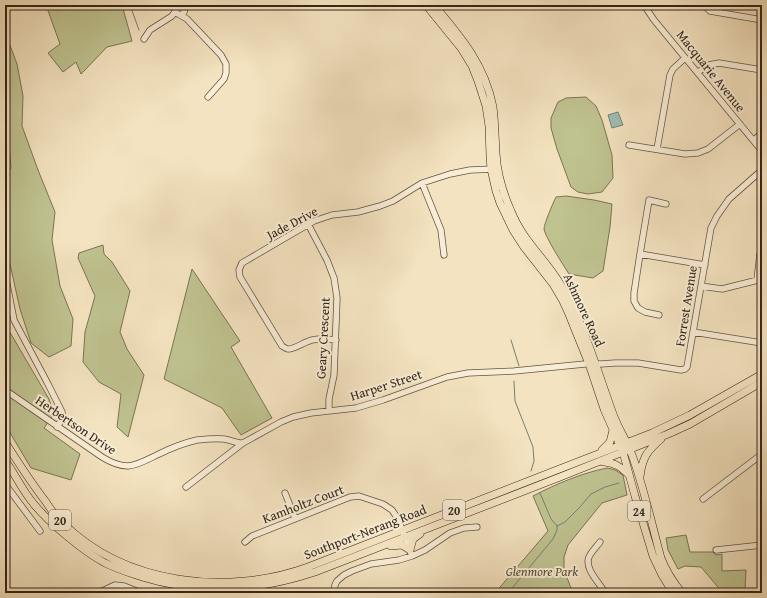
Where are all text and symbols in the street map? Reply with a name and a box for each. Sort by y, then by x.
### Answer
street label: Macquarie Avenue [672,26,750,116]
street label: Jade Drive [261,202,321,245]
street label: Forrest Avenue [670,264,702,348]
street label: Ashmore Road [559,270,609,350]
street label: Geary Crescent [311,296,335,379]
street label: Harper Street [348,364,425,406]
street label: Herbertson Drive [32,391,120,459]
street label: Kamholtz Court [260,480,347,528]
street label: Southport-Nerang Road [301,500,429,564]
road number: 20 [443,500,465,520]
road number: 24 [628,501,650,521]
road number: 20 [49,510,71,530]
park label: Glenmore Park [506,562,578,581]

